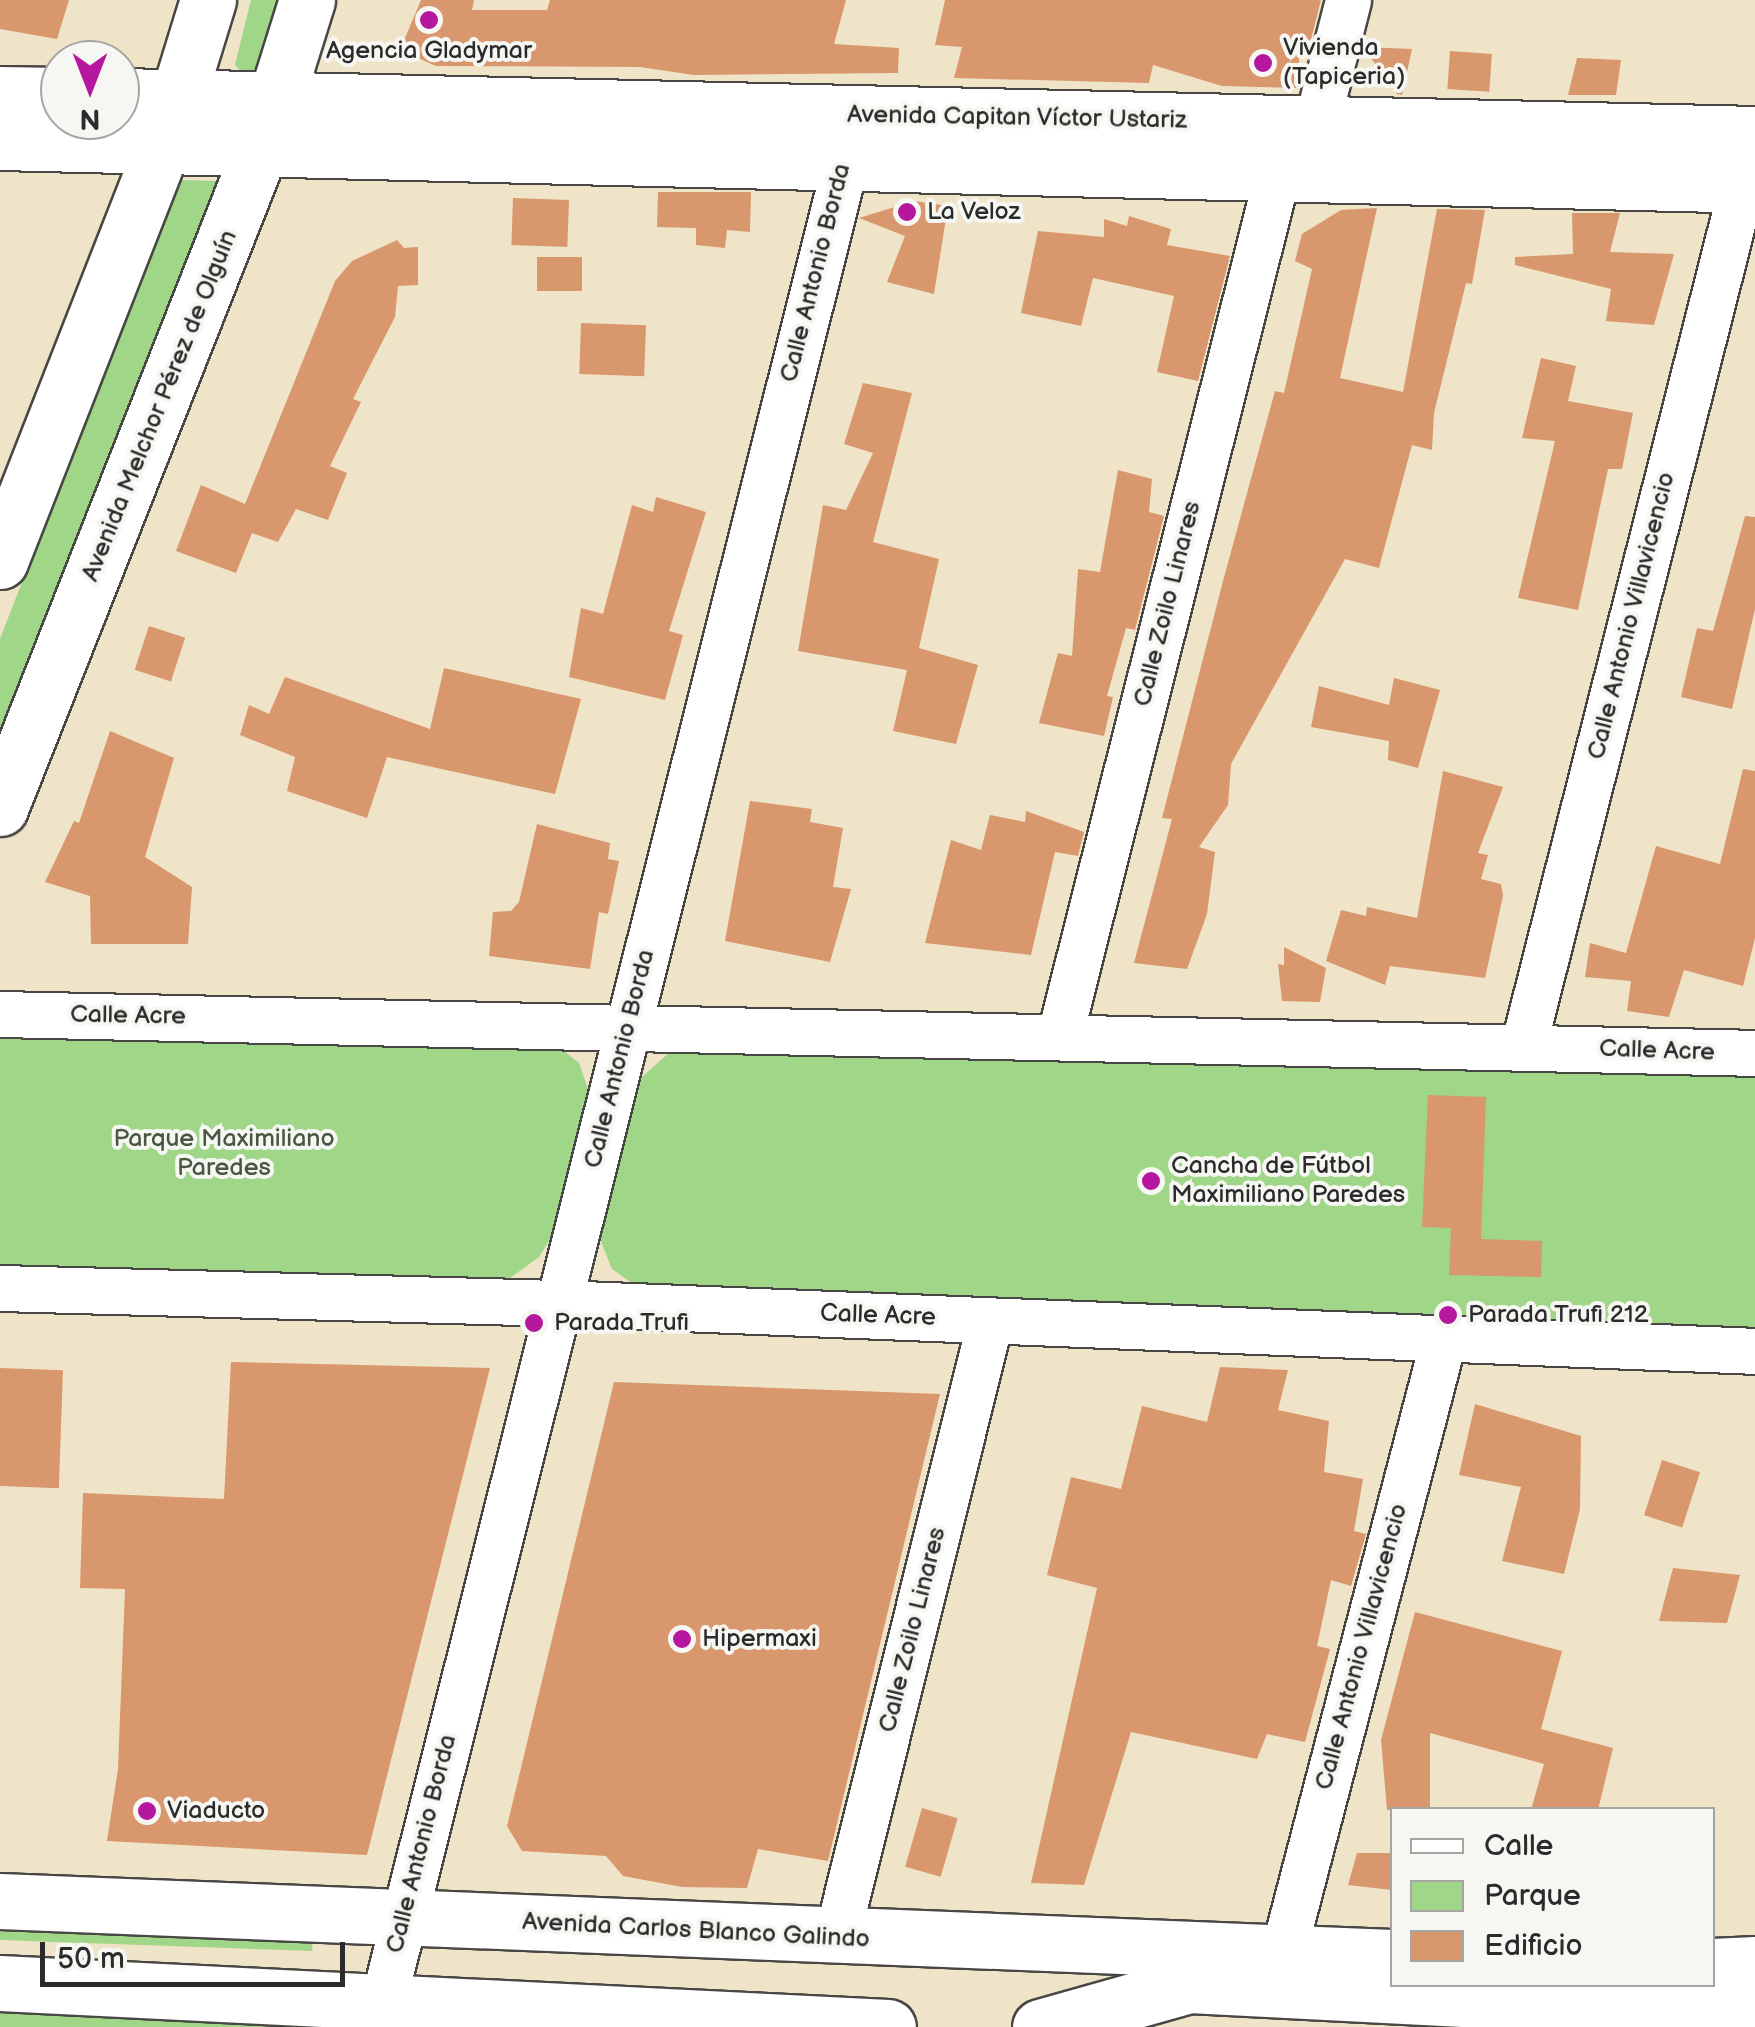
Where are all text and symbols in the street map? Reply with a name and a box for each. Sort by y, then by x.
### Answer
marker: Agencia Gladymar [418,9,440,31]
place label: Vivienda (Tapiceria) [1283,34,1405,93]
place label: Agencia Gladymar [326,36,532,66]
north arrow [40,40,140,140]
marker: Vivienda (Tapiceria) [1252,52,1274,74]
street label: Avenida Capitan Víctor Ustariz [846,100,1188,136]
text: N [79,102,101,135]
street label: Calle Antonio Borda [774,161,858,385]
place label: La Veloz [927,197,1021,227]
marker: La Veloz [896,201,918,223]
street label: Avenida Melchor Pérez de Olguín [76,226,244,586]
street label: Calle Antonio Villavicencio [1582,469,1682,763]
street label: Calle Zoilo Linares [1128,498,1208,710]
street label: Calle Antonio Borda [578,947,662,1171]
street label: Calle Acre [70,1000,186,1032]
street label: Calle Acre [1599,1034,1715,1068]
park label: Parque Maximiliano Paredes [113,1125,335,1184]
place label: Cancha de Fútbol Maximiliano Paredes [1171,1152,1405,1211]
marker: Cancha de Fútbol Maximiliano Paredes [1140,1170,1162,1192]
street label: Calle Acre [820,1299,936,1333]
place label: Parada Trufi 212 [1468,1300,1649,1330]
marker: Parada Trufi 212 [1437,1304,1459,1326]
place label: Parada Trufi [554,1308,690,1338]
marker: Parada Trufi [523,1312,545,1334]
street label: Calle Antonio Villavicencio [1309,1500,1415,1794]
street label: Calle Zoilo Linares [873,1524,953,1736]
place label: Hipermaxi [702,1624,817,1654]
marker: Hipermaxi [671,1628,693,1650]
street label: Calle Antonio Borda [380,1732,464,1956]
place label: Viaducto [167,1796,265,1826]
marker: Viaducto [136,1800,158,1822]
legend [1390,1807,1715,1987]
text: Calle [1484,1828,1553,1864]
text: Parque [1484,1878,1581,1914]
street label: Avenida Carlos Blanco Galindo [521,1907,871,1955]
scale bar [45,1922,350,1984]
text: Edificio [1484,1928,1583,1964]
text: 50 m [57,1941,125,1977]

